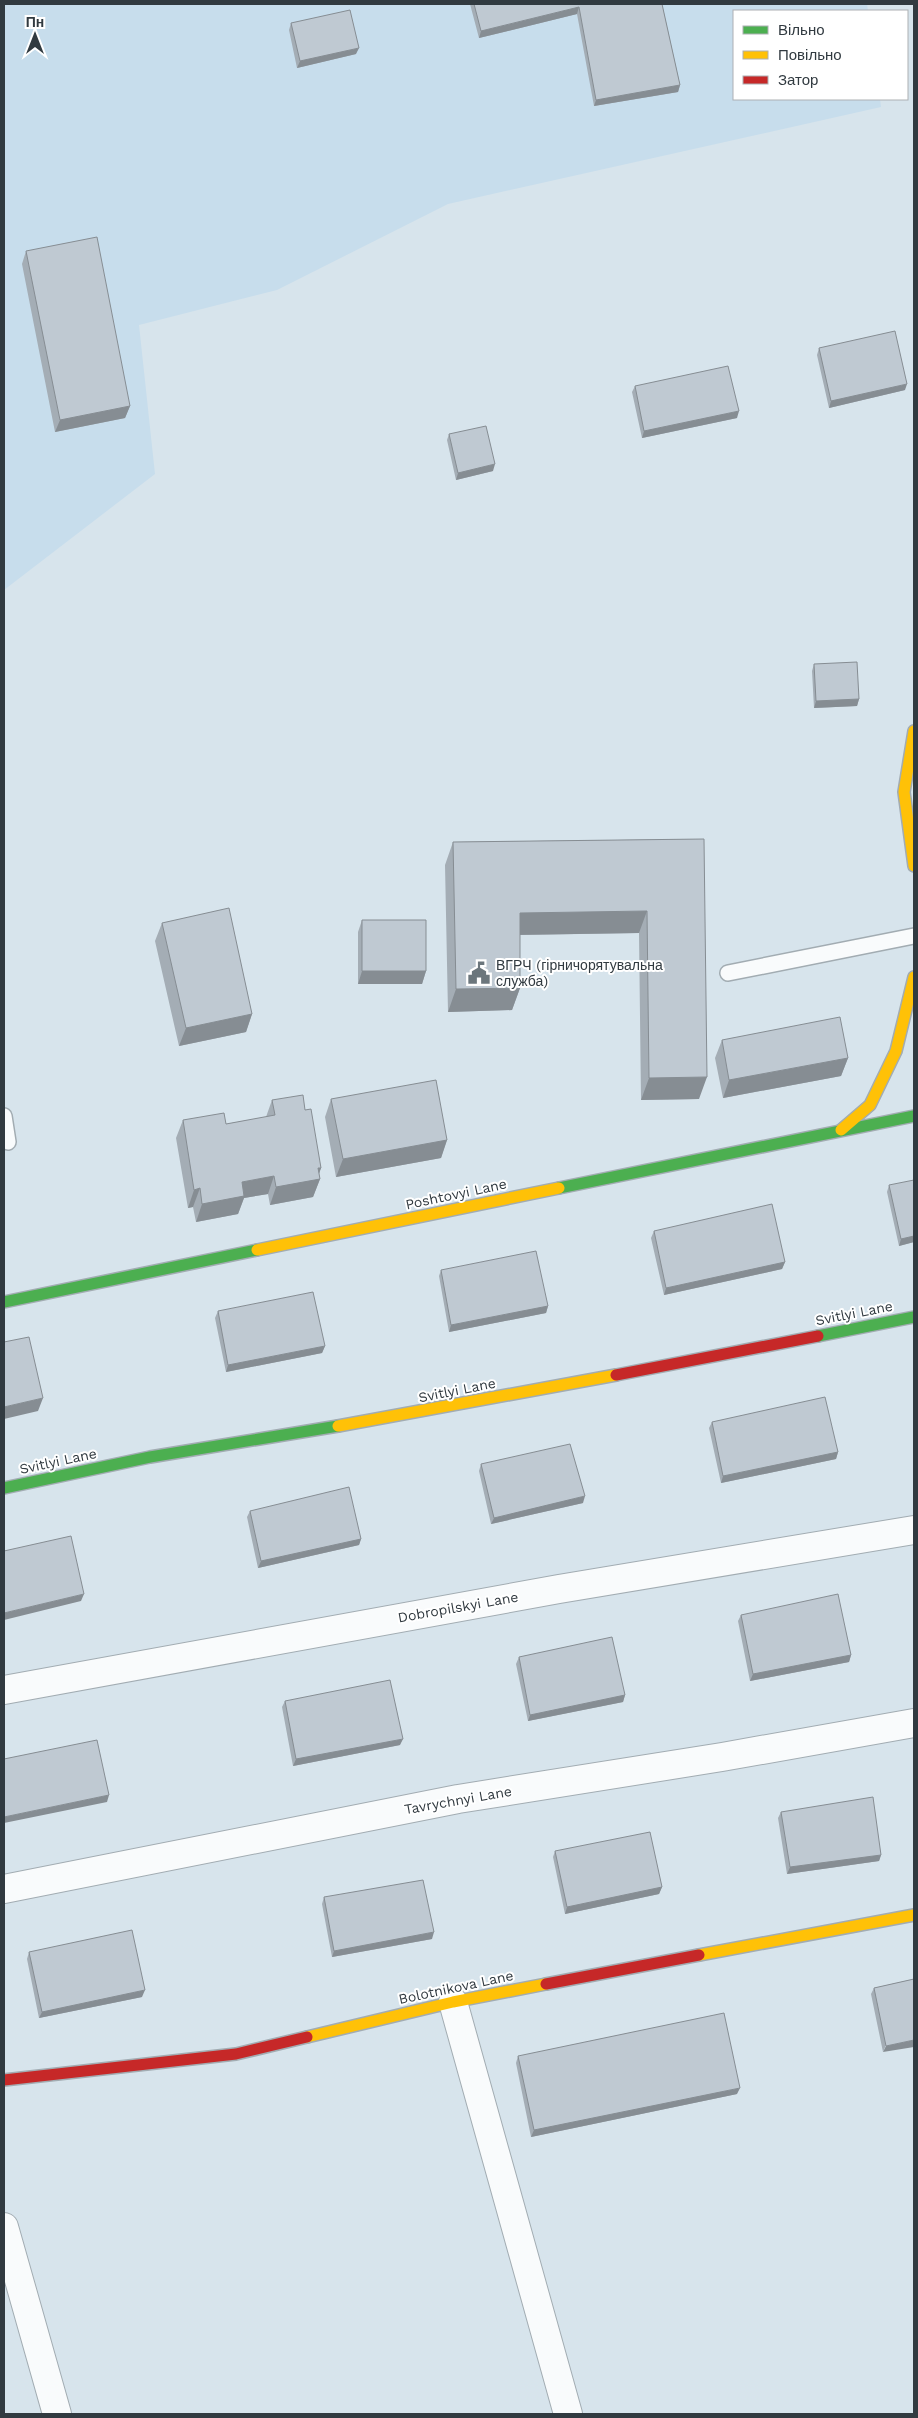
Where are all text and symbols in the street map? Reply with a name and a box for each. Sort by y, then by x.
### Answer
north arrow [10,10,60,60]
legend [733,10,908,100]
text: Пн [26,14,44,30]
text: Вільно [778,21,825,39]
text: Повільно [778,46,842,64]
text: Затор [778,71,818,89]
place label: ВГРЧ (гірничорятувальна служба) [496,957,663,989]
public building icon: ВГРЧ (гірничорятувальна служба) [466,960,492,986]
street label: Poshtovyi Lane [404,1175,508,1213]
street label: Svitlyi Lane [814,1298,894,1328]
street label: Svitlyi Lane [417,1375,497,1405]
street label: Svitlyi Lane [18,1445,98,1477]
street label: Dobropilskyi Lane [397,1589,519,1625]
street label: Tavrychnyi Lane [403,1783,513,1817]
street label: Bolotnikova Lane [397,1967,515,2007]

